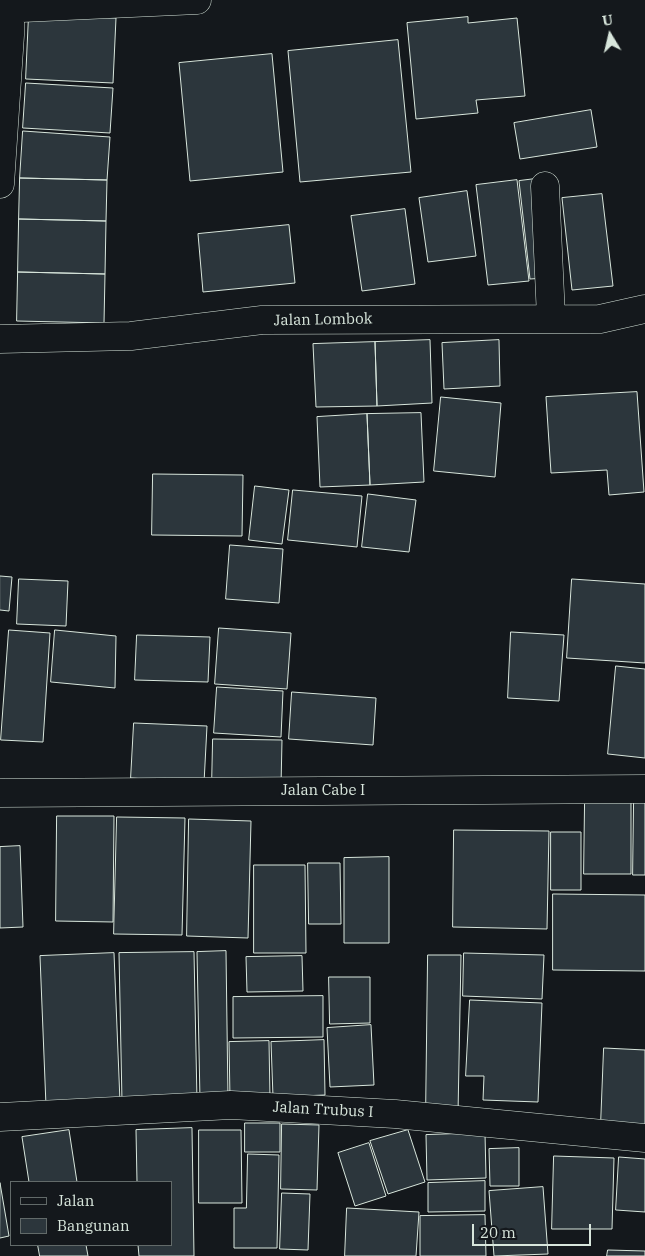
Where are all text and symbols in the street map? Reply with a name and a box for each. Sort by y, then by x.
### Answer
north arrow [585,10,635,60]
text: U [601,10,614,30]
street label: Jalan Lombok [273,310,373,330]
street label: Jalan Cabe I [281,782,365,800]
street label: Jalan Trubus I [272,1098,374,1122]
legend [10,1181,172,1246]
text: Jalan [57,1191,94,1210]
scale bar [475,1214,594,1246]
text: Bangunan [57,1216,130,1235]
text: 20 m [480,1223,516,1242]

